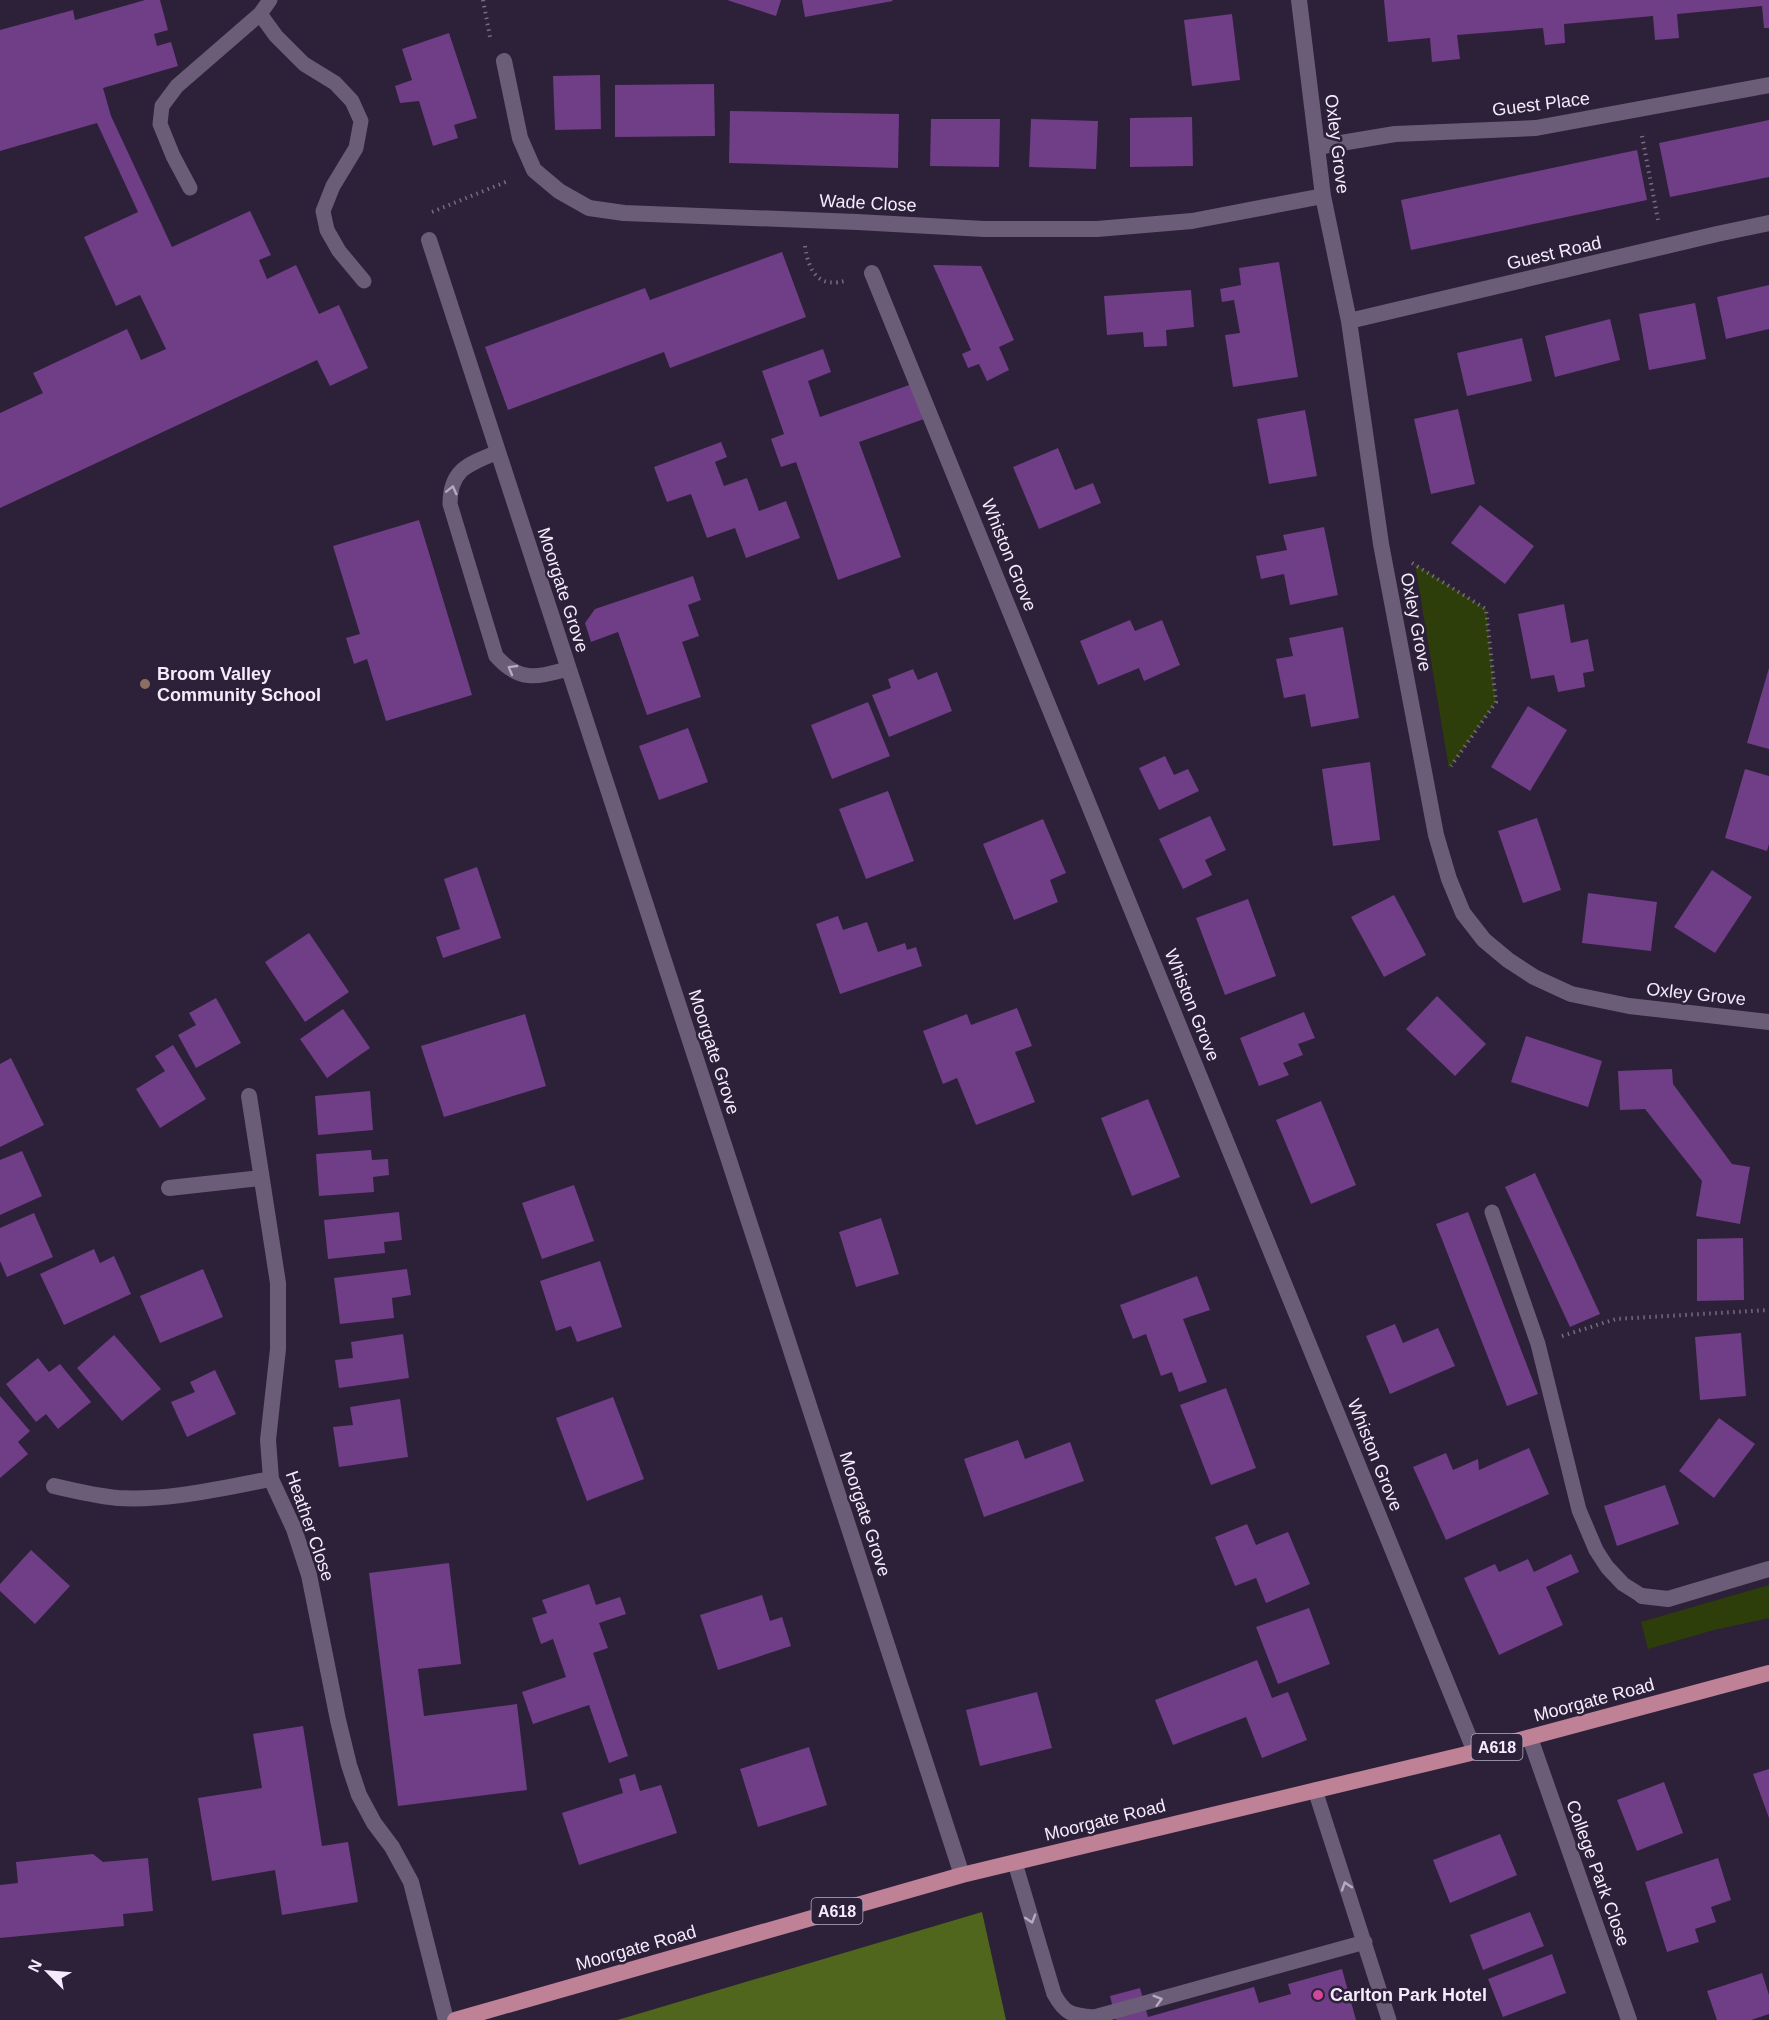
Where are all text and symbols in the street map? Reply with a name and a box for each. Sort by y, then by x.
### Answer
street label: Guest Place [1491,88,1591,120]
street label: Oxley Grove [1321,93,1353,195]
street label: Wade Close [819,190,917,216]
street label: Guest Road [1505,232,1603,274]
one-way arrow [445,485,458,495]
street label: Whiston Grove [977,496,1041,614]
street label: Moorgate Grove [533,525,593,655]
street label: Oxley Grove [1397,571,1435,673]
place label: Broom Valley Community School [157,664,321,705]
one-way arrow [508,665,519,676]
marker: Broom Valley Community School [138,677,152,691]
street label: Whiston Grove [1160,946,1224,1064]
street label: Oxley Grove [1645,979,1747,1009]
street label: Moorgate Grove [684,987,744,1117]
street label: Whiston Grove [1343,1396,1407,1514]
street label: Moorgate Grove [835,1449,895,1579]
street label: Heather Close [282,1468,338,1584]
street label: Moorgate Road [1531,1674,1657,1726]
road number: A618 [1472,1734,1522,1760]
street label: Moorgate Road [1042,1795,1168,1845]
street label: College Park Close [1562,1797,1634,1949]
one-way arrow [1341,1881,1354,1892]
road number: A618 [812,1898,862,1924]
one-way arrow [1024,1913,1036,1924]
street label: Moorgate Road [574,1921,698,1975]
north arrow [18,1942,78,2002]
text: N [25,1957,45,1975]
place label: Carlton Park Hotel [1330,1985,1487,2005]
marker: Carlton Park Hotel [1311,1988,1325,2002]
one-way arrow [1152,1994,1162,2007]

